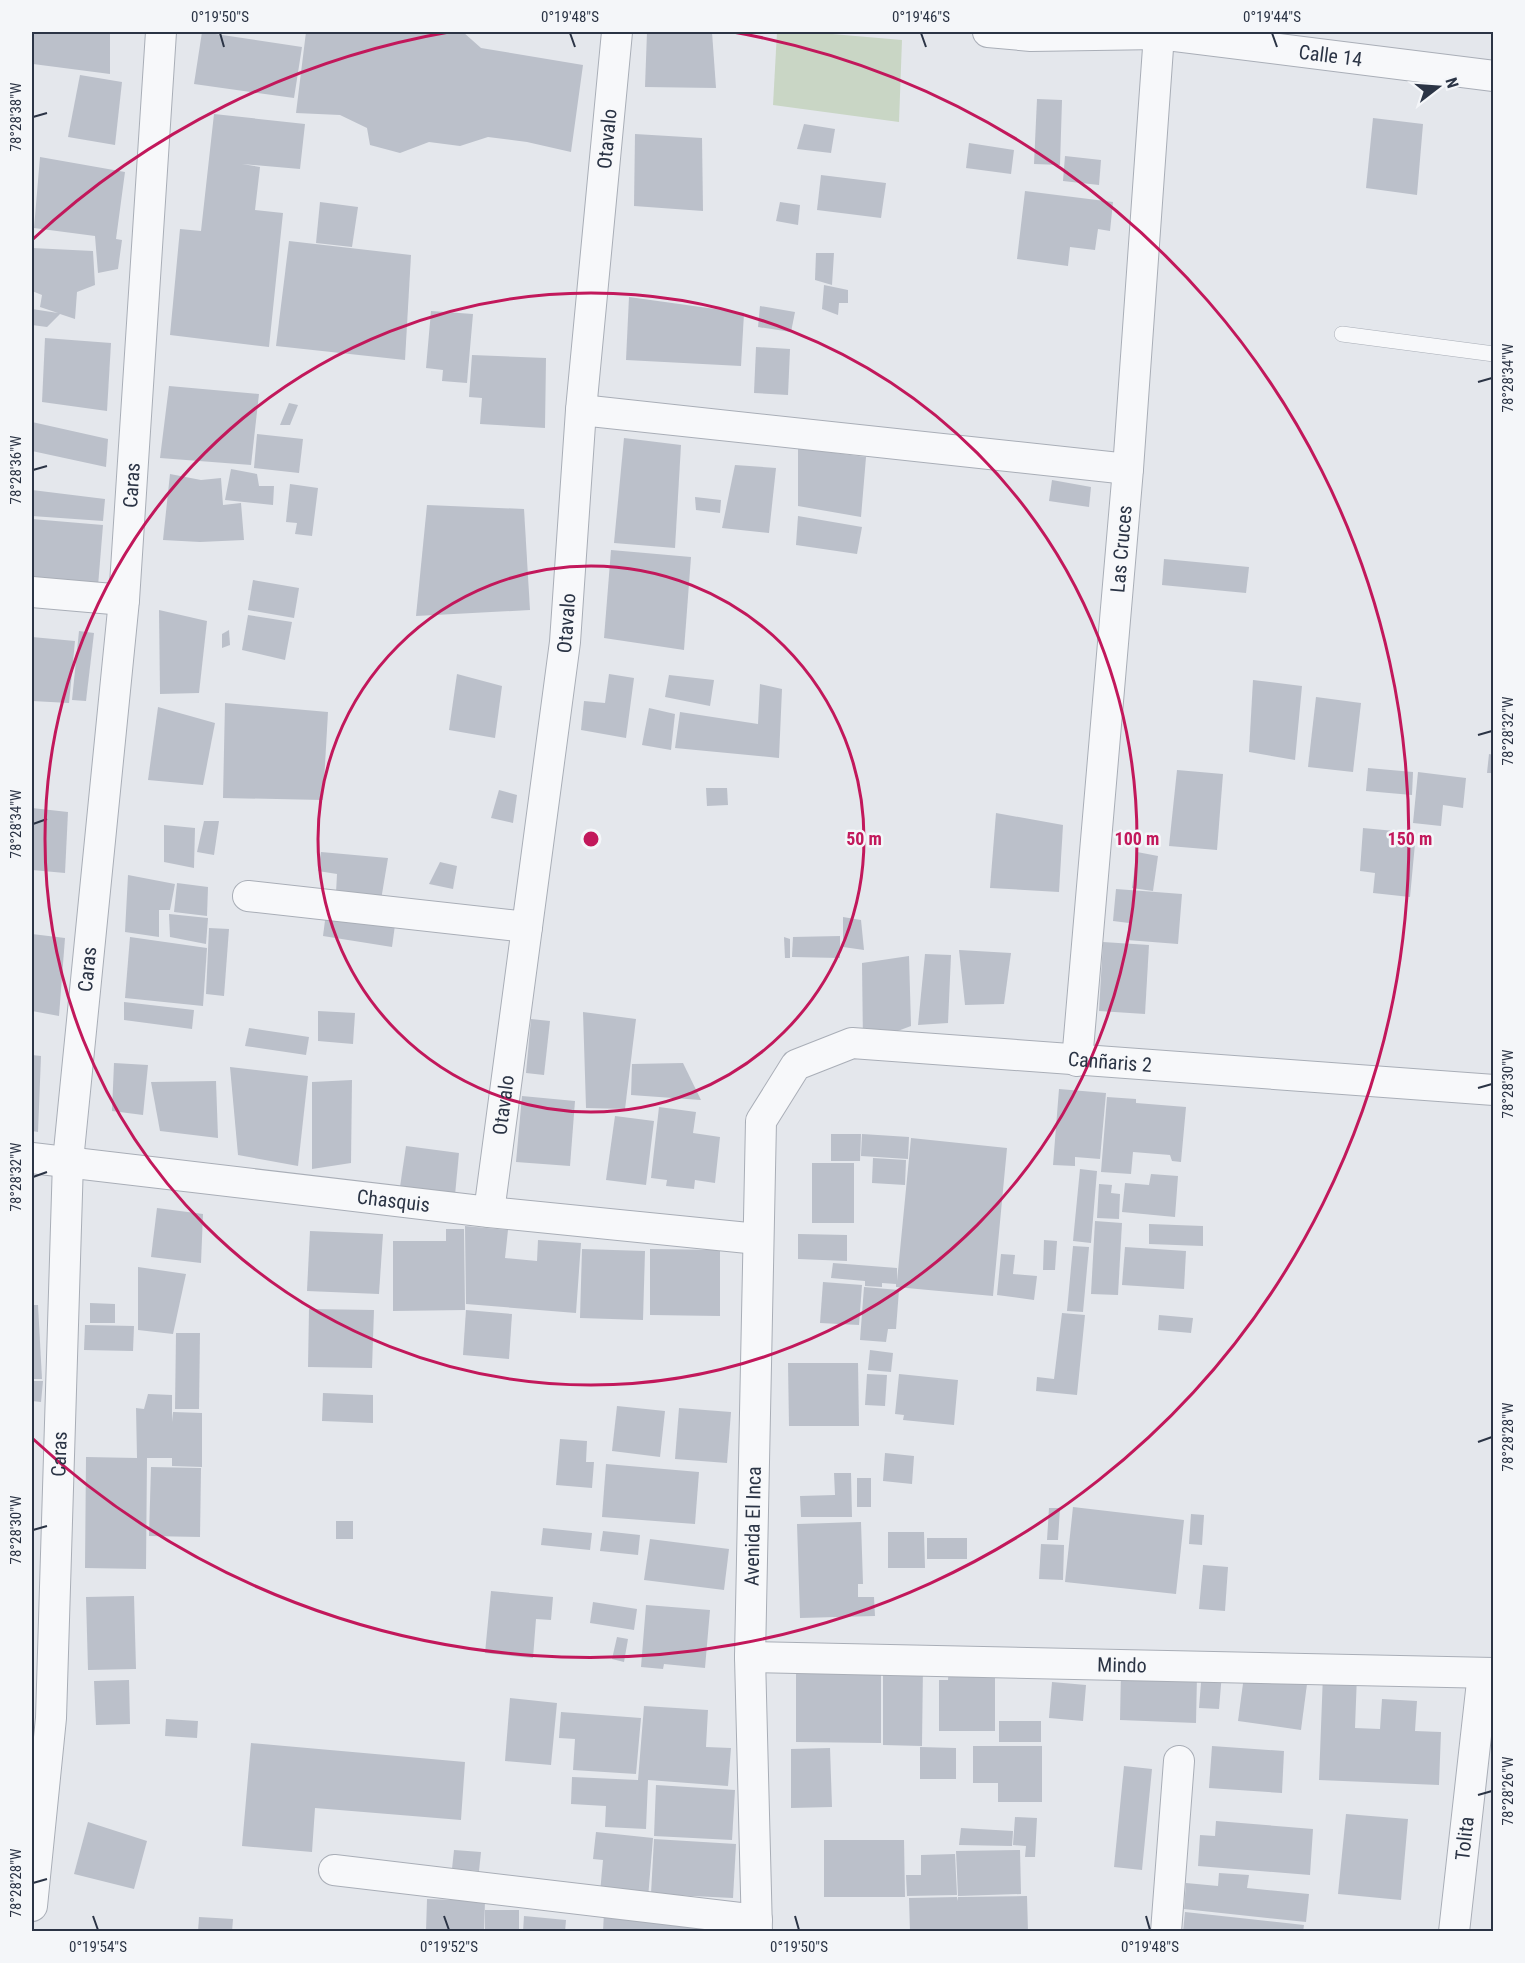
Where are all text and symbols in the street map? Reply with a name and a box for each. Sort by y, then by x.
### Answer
text: 0°19'50"S [191,8,249,26]
text: 0°19'48"S [541,8,599,26]
text: 0°19'46"S [892,8,950,26]
text: 0°19'44"S [1243,8,1301,26]
street label: Calle 14 [1297,40,1364,71]
north arrow [1408,57,1468,117]
text: N [1441,75,1462,90]
text: 78°28'38"W [7,82,25,151]
street label: Otavalo [592,108,622,170]
text: 78°28'34"W [1499,343,1517,412]
text: 78°28'36"W [7,435,25,504]
street label: Caras [118,462,145,509]
street label: Las Cruces [1105,504,1137,594]
street label: Otavalo [552,592,580,655]
text: 78°28'32"W [1499,696,1517,765]
text: 78°28'34"W [7,789,25,858]
text: 50 m [846,828,882,849]
text: 100 m [1115,828,1159,849]
text: 150 m [1388,828,1432,849]
centre of rings [581,829,601,849]
street label: Caras [73,945,101,993]
street label: Canñaris 2 [1067,1047,1153,1077]
text: 78°28'30"W [1499,1049,1517,1118]
street label: Otavalo [487,1074,519,1136]
text: 78°28'32"W [7,1142,25,1211]
street label: Chasquis [356,1185,431,1217]
text: 78°28'28"W [1499,1402,1517,1471]
street label: Caras [46,1431,72,1477]
street label: Avenida El Inca [739,1466,766,1586]
text: 78°28'30"W [7,1495,25,1564]
street label: Mindo [1097,1652,1147,1678]
text: 78°28'26"W [1499,1756,1517,1825]
street label: Tolita [1450,1815,1479,1862]
text: 78°28'28"W [7,1848,25,1917]
text: 0°19'54"S [69,1938,127,1956]
text: 0°19'52"S [420,1938,478,1956]
text: 0°19'50"S [770,1938,828,1956]
text: 0°19'48"S [1121,1938,1179,1956]

